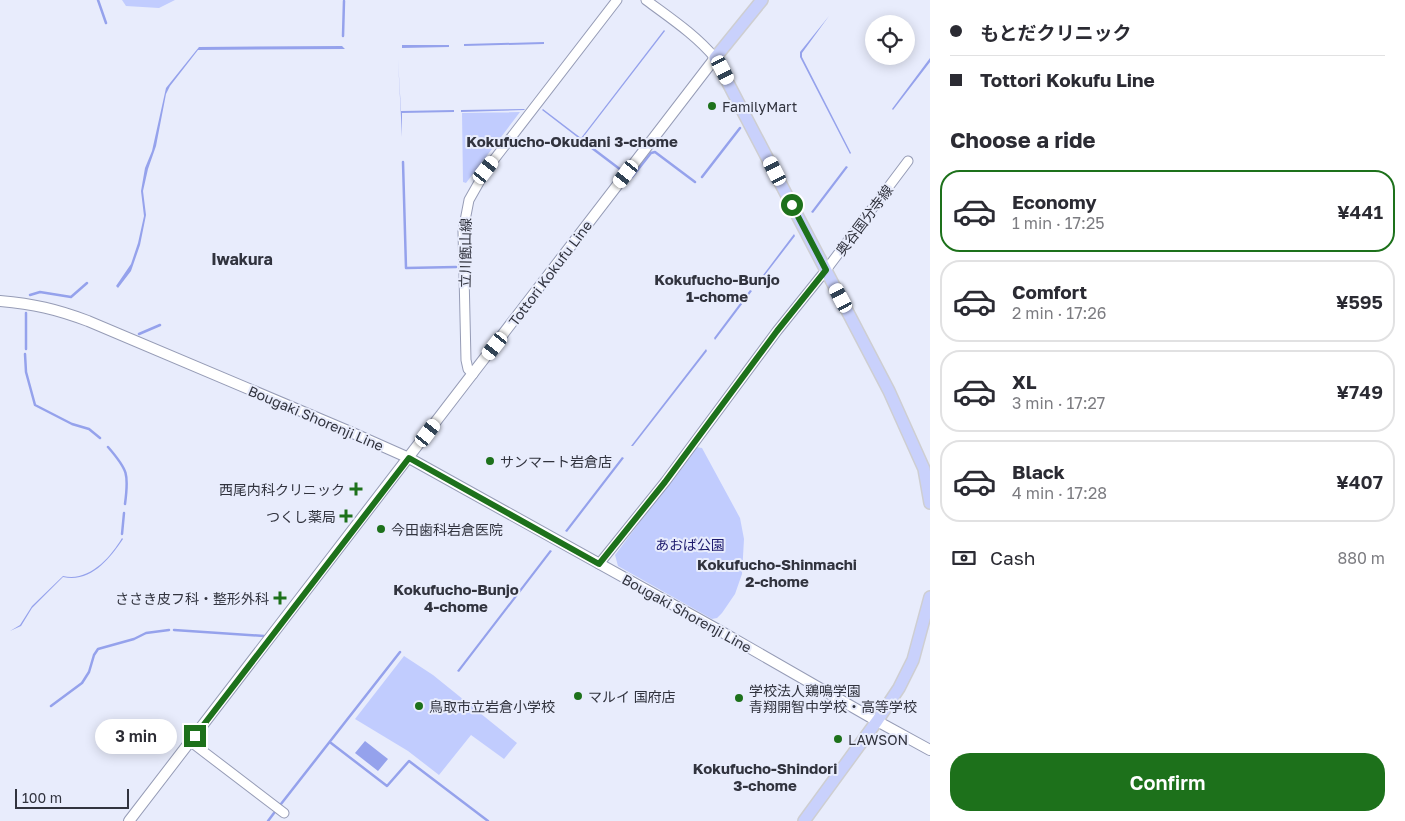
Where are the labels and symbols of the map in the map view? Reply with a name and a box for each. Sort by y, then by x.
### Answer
car [709,53,736,87]
place label: FamilyMart [722,98,797,115]
marker: FamilyMart [706,100,718,112]
district label: Kokufucho-Okudani 3-chome [466,132,678,150]
car [470,154,501,186]
car [761,154,788,188]
car [610,158,641,190]
street label: 奥谷国分寺線 [832,181,896,259]
route start [781,194,803,216]
street label: Tottori Kokufu Line [505,217,595,329]
street label: 立川甑山線 [456,218,474,288]
district label: Iwakura [211,249,273,269]
district label: Kokufucho-Bunjo 1-chome [654,270,780,305]
car [827,281,854,315]
car [479,330,510,362]
street label: Bougaki Shorenji Line [246,382,386,454]
car [412,417,443,449]
place label: サンマート岩倉店 [500,453,612,470]
marker: サンマート岩倉店 [484,455,496,467]
place label: 西尾内科クリニック [219,481,345,498]
marker: 西尾内科クリニック [349,482,363,496]
place label: つくし薬局 [266,508,336,525]
marker: つくし薬局 [340,510,352,522]
place label: 今田歯科岩倉医院 [391,521,503,538]
marker: 今田歯科岩倉医院 [375,523,387,535]
park label: あおば公園 [655,536,725,553]
district label: Kokufucho-Shinmachi 2-chome [697,555,857,590]
street label: Bougaki Shorenji Line [619,570,755,656]
district label: Kokufucho-Bunjo 4-chome [393,580,519,615]
place label: ささき皮フ科・整形外科 [115,590,269,607]
marker: ささき皮フ科・整形外科 [273,591,287,605]
place label: 学校法人鶏鳴学園 青翔開智中学校・高等学校 [749,682,917,715]
place label: マルイ 国府店 [588,688,676,705]
marker: マルイ 国府店 [572,690,584,702]
marker: 学校法人鶏鳴学園 青翔開智中学校・高等学校 [733,692,745,704]
place label: 鳥取市立岩倉小学校 [429,698,555,715]
marker: 鳥取市立岩倉小学校 [413,700,425,712]
callout: 3 min [95,718,178,754]
route end [184,725,206,747]
place label: LAWSON [848,731,908,748]
marker: LAWSON [832,733,844,745]
district label: Kokufucho-Shindori 3-chome [693,759,837,794]
scale bar [15,786,129,809]

